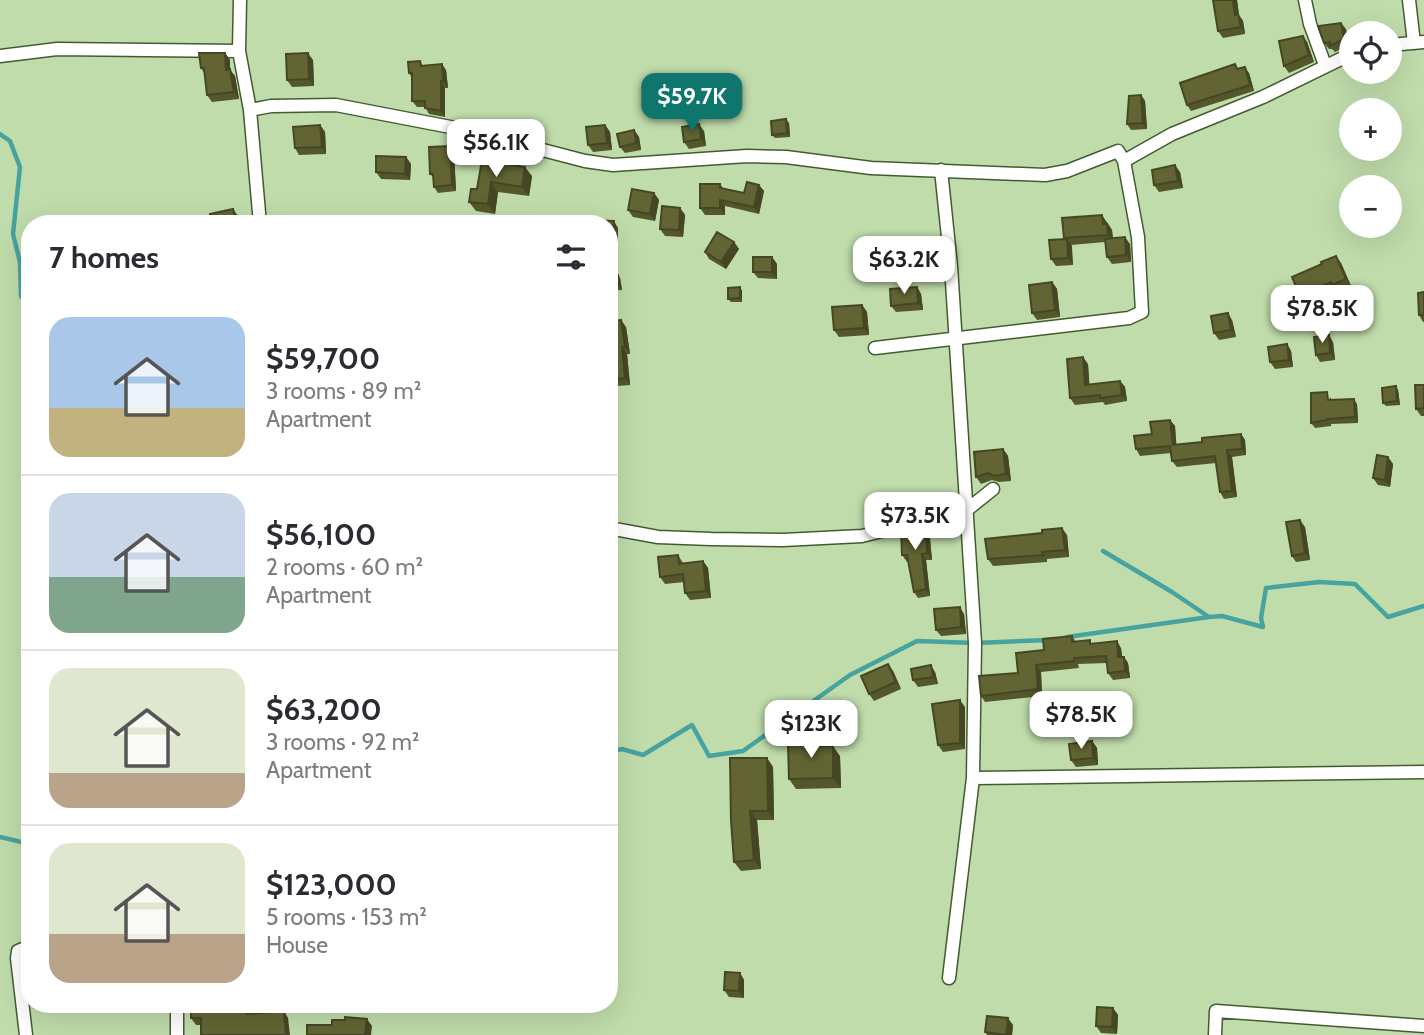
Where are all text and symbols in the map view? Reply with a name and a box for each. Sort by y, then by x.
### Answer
map controls [1339,21,1402,238]
button: locate [1339,21,1402,84]
pin: $59.7K [635,74,749,133]
text: $59.7K [657,82,727,110]
button: + [1339,98,1402,161]
pin: $56.1K [439,120,553,179]
text: $56.1K [463,128,529,156]
button: − [1339,175,1402,238]
pin: $63.2K [847,236,961,296]
icon: filters [552,238,590,276]
text: 7 homes [49,239,159,276]
text: $63.2K [869,245,939,273]
pin: $78.5K [1265,286,1379,345]
text: $78.5K [1287,294,1357,322]
text: $59,700 [266,340,380,377]
icon: home [105,345,189,429]
text: 3 rooms · 89 m² [266,377,421,405]
text: Apartment [266,405,371,433]
pin: $73.5K [858,492,972,552]
text: $73.5K [880,501,950,529]
text: $56,100 [266,516,376,553]
icon: home [105,521,189,605]
text: 2 rooms · 60 m² [266,553,423,581]
text: Apartment [266,581,371,609]
text: $63,200 [266,691,382,728]
pin: $78.5K [1024,692,1138,751]
icon: home [105,696,189,780]
pin: $123K [762,700,860,760]
text: $78.5K [1046,700,1116,728]
text: $123K [781,709,841,737]
text: 3 rooms · 92 m² [266,728,420,756]
text: Apartment [266,756,371,784]
text: $123,000 [266,866,397,903]
icon: home [105,871,189,955]
text: 5 rooms · 153 m² [266,903,427,931]
text: House [266,931,328,959]

